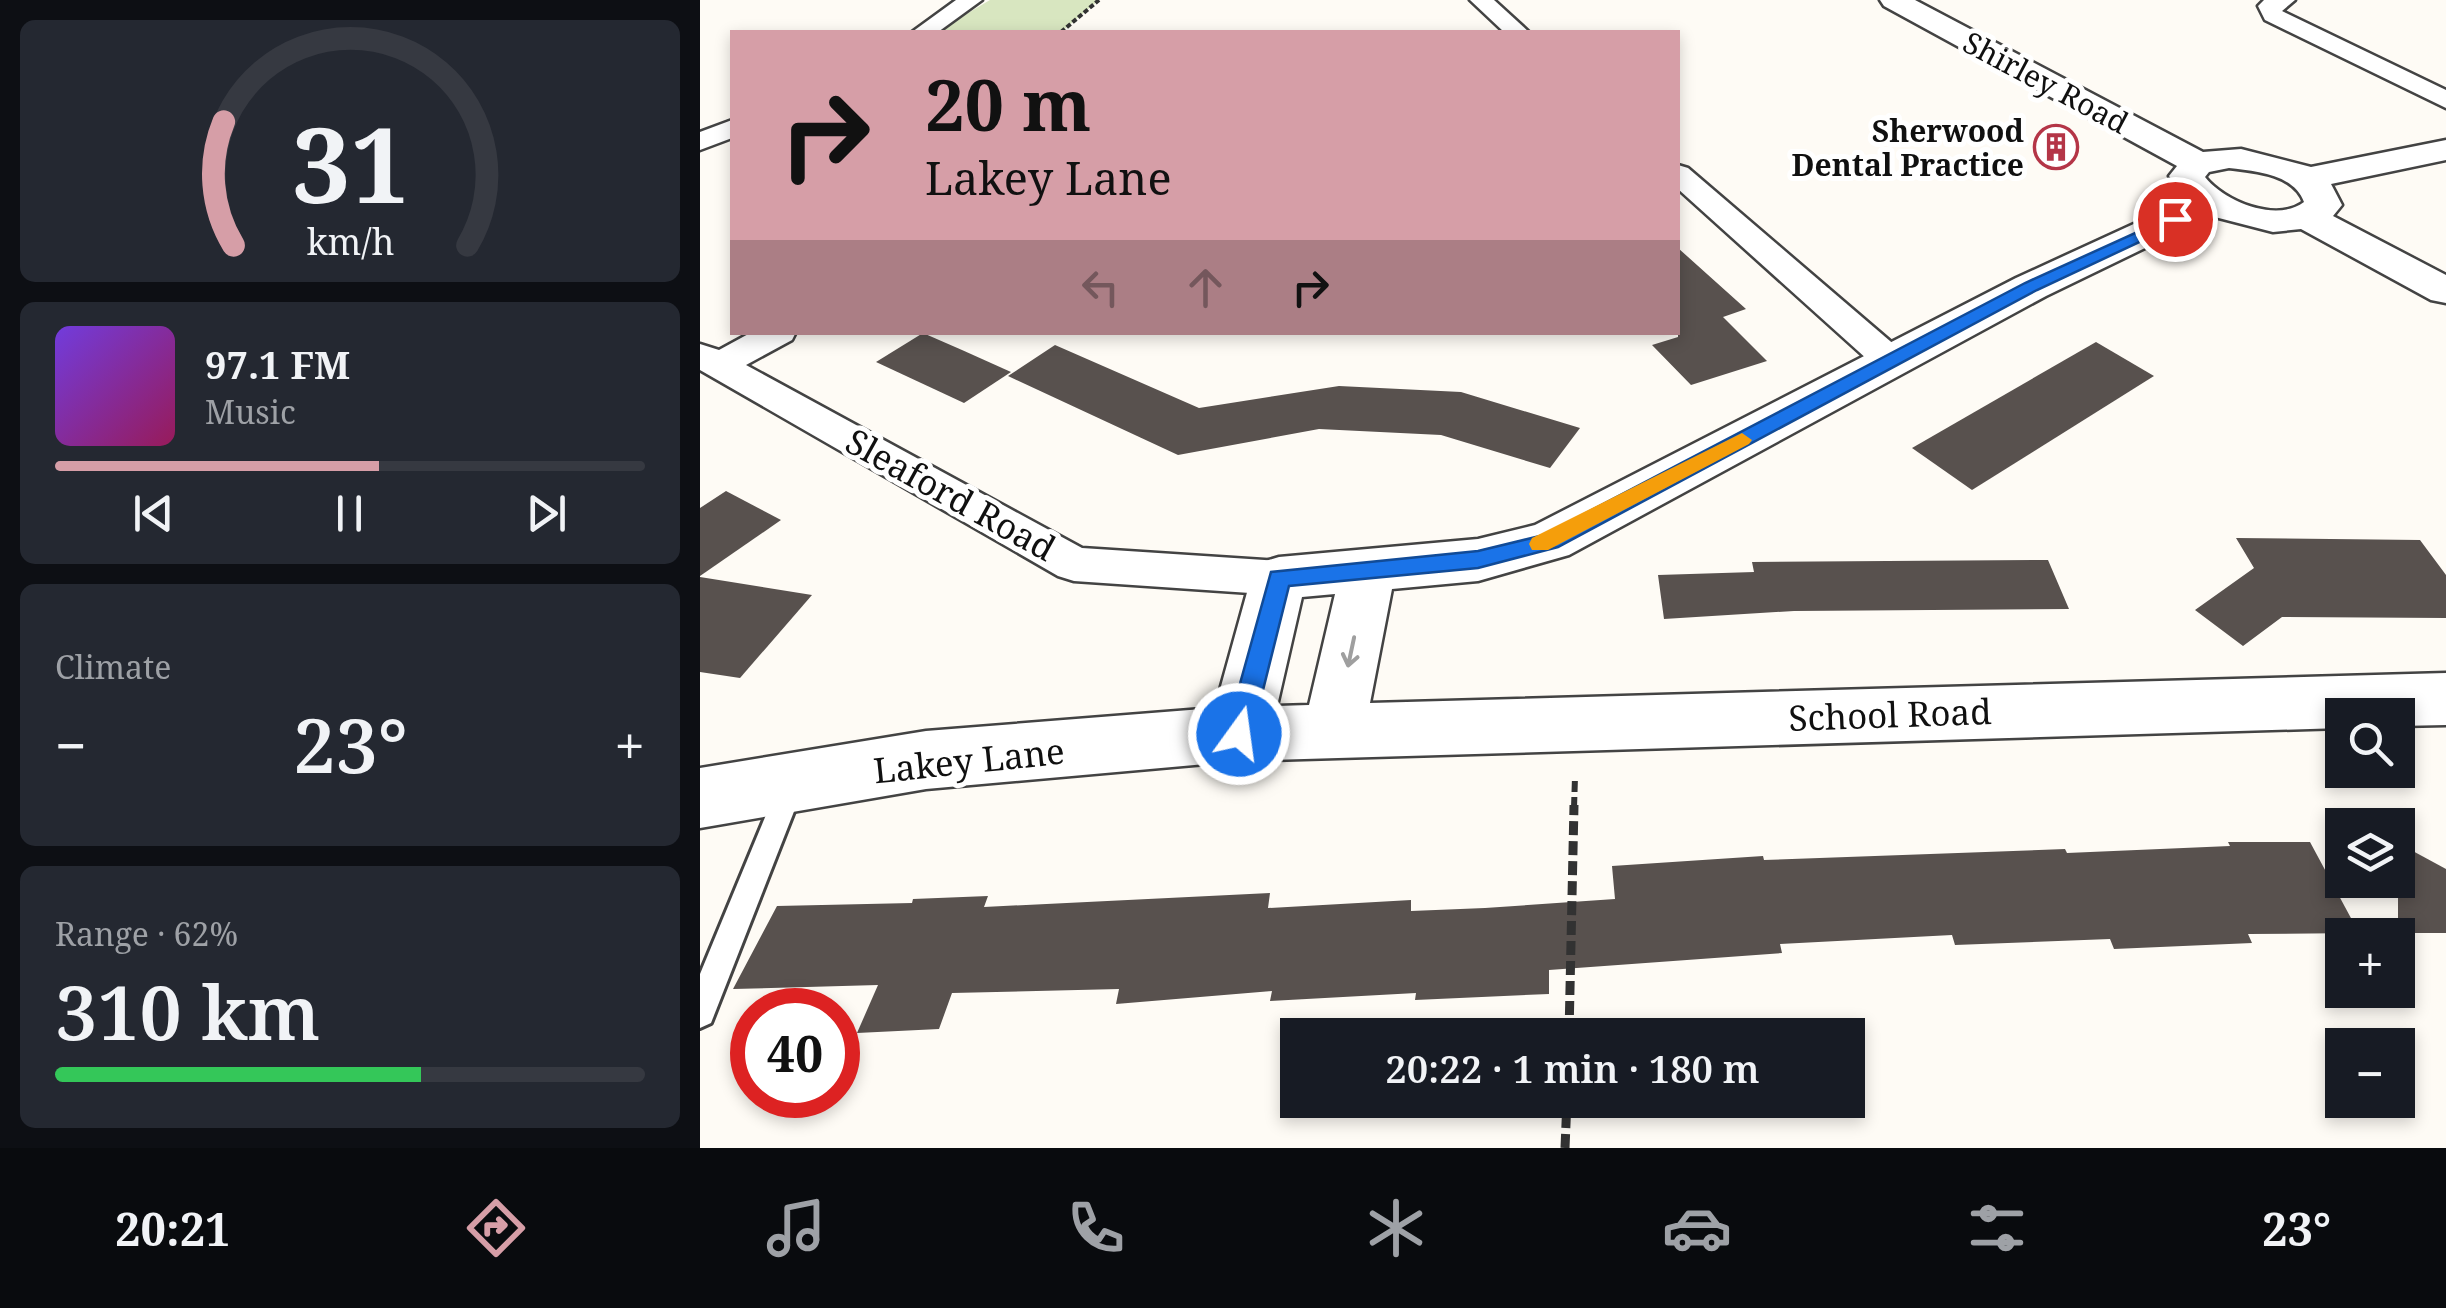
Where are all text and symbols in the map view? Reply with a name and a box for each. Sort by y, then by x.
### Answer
street label: Shirley Road [1956,21,2136,143]
text: 20 m [925,56,1091,152]
icon: right [760,70,890,200]
text: 31 [291,92,409,233]
place label: Sherwood Dental Practice [1792,110,2024,185]
building icon: Sherwood Dental Practice [2033,124,2079,170]
text: Lakey Lane [925,147,1171,208]
pin [2133,177,2218,262]
icon: arrive [2148,192,2203,247]
text: km/h [306,217,394,265]
icon: left [1073,260,1128,315]
icon: ahead [1178,260,1233,315]
icon: right [1283,260,1338,315]
text: 97.1 FM [205,338,350,390]
text: Music [205,390,296,433]
street label: Sleaford Road [838,417,1064,571]
icon: previous [126,486,181,541]
icon: pause [322,486,377,541]
icon: next [519,486,574,541]
one-way arrow [1340,635,1359,667]
text: Climate [55,645,171,688]
position arrow [1187,682,1291,786]
street label: School Road [1788,687,1992,741]
text: 23° [293,693,408,795]
map controls [2325,698,2415,1118]
button: search [2325,698,2415,788]
text: − [55,707,87,782]
text: + [614,707,645,782]
street label: Lakey Lane [871,727,1067,793]
button: layers [2325,808,2415,898]
text: Range · 62% [55,912,238,955]
button: + [2325,918,2415,1008]
text: 310 km [55,960,320,1062]
speed limit sign: 40 [730,988,860,1118]
button: − [2325,1028,2415,1118]
text: 20:22 · 1 min · 180 m [1385,1042,1760,1094]
icon: directions [461,1193,531,1263]
icon: music [761,1193,831,1263]
icon: phone [1061,1193,1131,1263]
icon: climate [1361,1193,1431,1263]
icon: car [1662,1193,1732,1263]
icon: filters [1962,1193,2032,1263]
text: 20:21 [115,1198,231,1259]
text: 23° [2262,1198,2331,1259]

